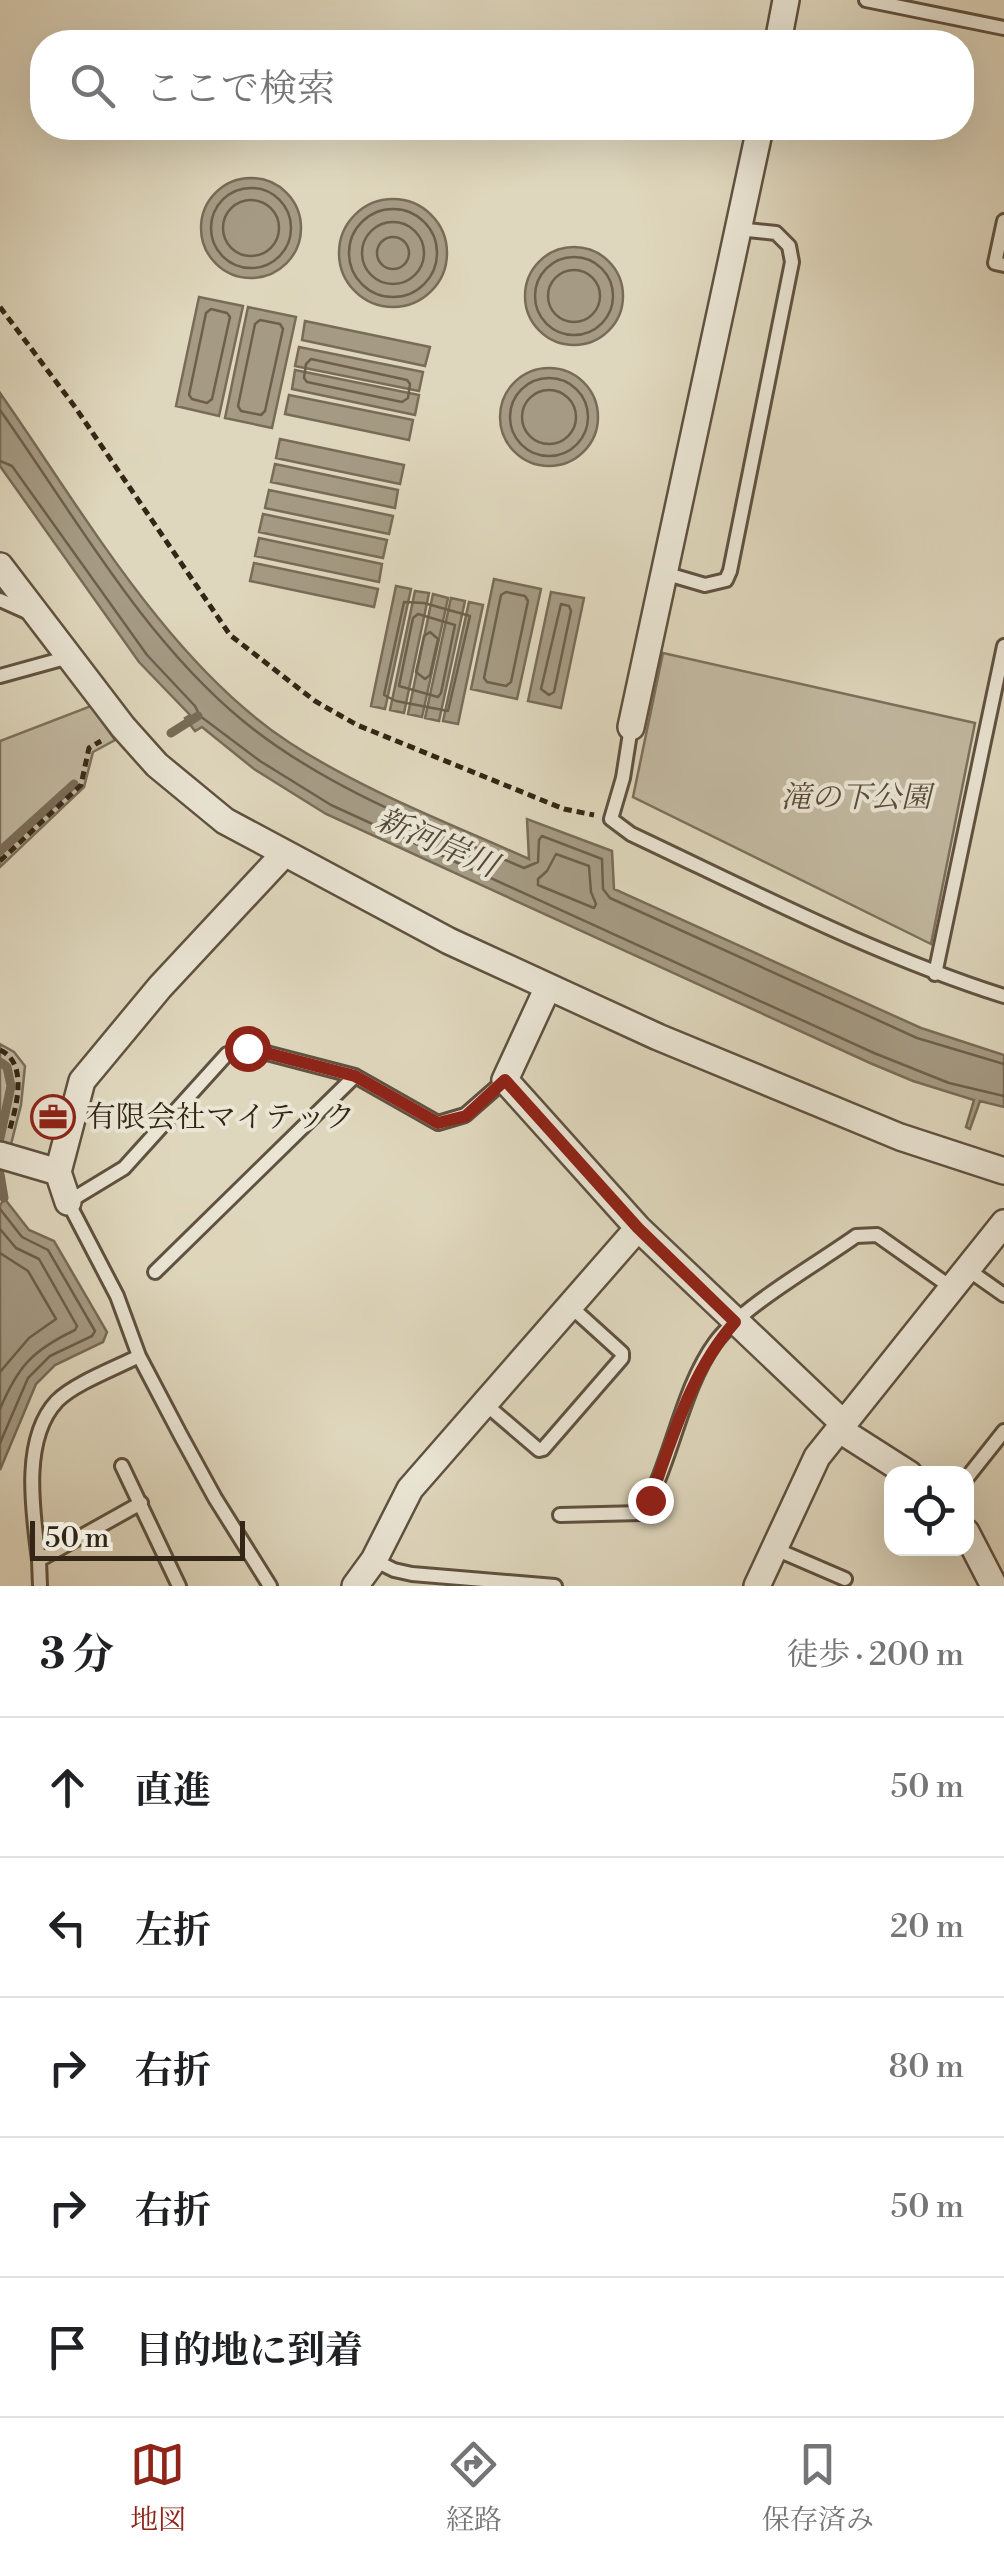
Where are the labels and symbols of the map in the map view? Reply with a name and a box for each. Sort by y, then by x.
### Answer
park label: 滝の下公園 [781,779,936,817]
water label: 新河岸川 [370,800,506,888]
route start [225,1026,271,1072]
office icon: 有限会社マイテック [30,1094,76,1140]
place label: 有限会社マイテック [86,1099,355,1137]
route end [628,1478,674,1524]
scale bar [30,1516,245,1560]

